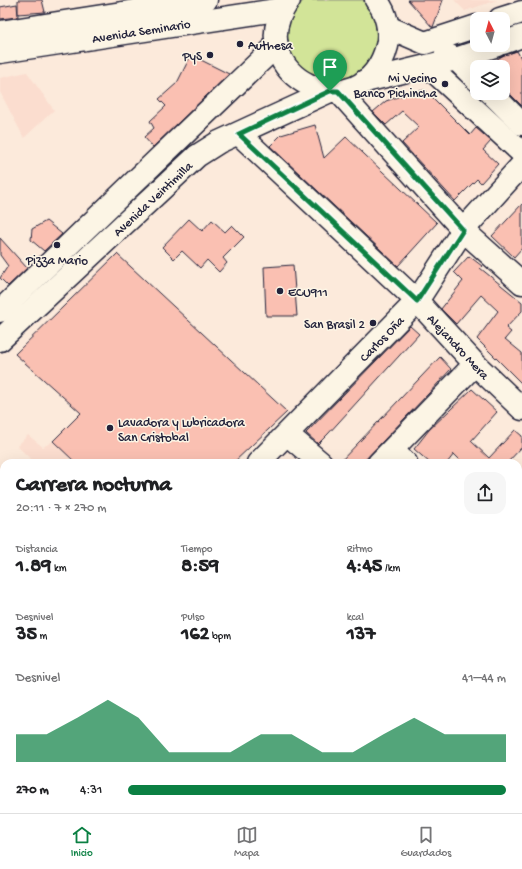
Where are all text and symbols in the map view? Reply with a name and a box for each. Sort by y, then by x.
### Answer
north arrow [470,12,510,52]
map controls [470,12,510,100]
street label: Avenida Seminario [91,17,192,48]
marker: Authesa [235,39,245,49]
place label: Authesa [248,39,294,54]
place label: PyS [181,50,203,65]
marker: PyS [205,50,215,60]
pin [313,50,347,91]
icon: arrive [319,56,341,78]
button: layers [470,60,510,100]
place label: Mi Vecino Banco Pichincha [353,72,438,102]
marker: Mi Vecino Banco Pichincha [440,79,450,89]
street label: Avenida Veintimilla [111,159,197,240]
marker: Pizza Mario [52,240,62,250]
place label: Pizza Mario [25,254,88,269]
marker: ECU911 [275,286,285,296]
place label: ECU911 [288,286,328,301]
street label: Alejandro Mera [423,312,492,384]
street label: Carlos Oña [357,313,409,366]
place label: San Brasil 2 [304,318,366,333]
marker: San Brasil 2 [368,318,378,328]
place label: Lavadora y Lubricadora San Cristobal [118,416,245,446]
marker: Lavadora y Lubricadora San Cristobal [105,423,115,433]
button: share [464,472,506,514]
text: Carrera nocturna [16,473,171,499]
text: 20:11 · 7 × 270 m [16,501,107,516]
text: Distancia [16,544,58,556]
text: Tiempo [181,544,213,556]
text: Ritmo [347,544,373,556]
text: 1.89 [16,556,51,579]
text: 8:59 [181,556,219,579]
text: 4:45 [347,556,382,579]
text: km [51,563,67,575]
text: /km [382,563,400,575]
text: Desnivel [16,612,53,624]
text: Pulso [181,612,205,624]
text: kcal [347,612,364,624]
text: 35 [16,624,37,647]
text: 162 [181,624,209,647]
text: 137 [347,624,376,647]
text: m [37,631,47,643]
text: bpm [209,631,231,643]
text: Desnivel [16,671,60,686]
text: 41–44 m [462,671,506,686]
text: 270 m [16,783,49,798]
text: 4:31 [80,783,102,798]
tab: Inicio [71,824,93,860]
tab: Mapa [234,824,259,860]
tab: Guardados [400,824,451,860]

